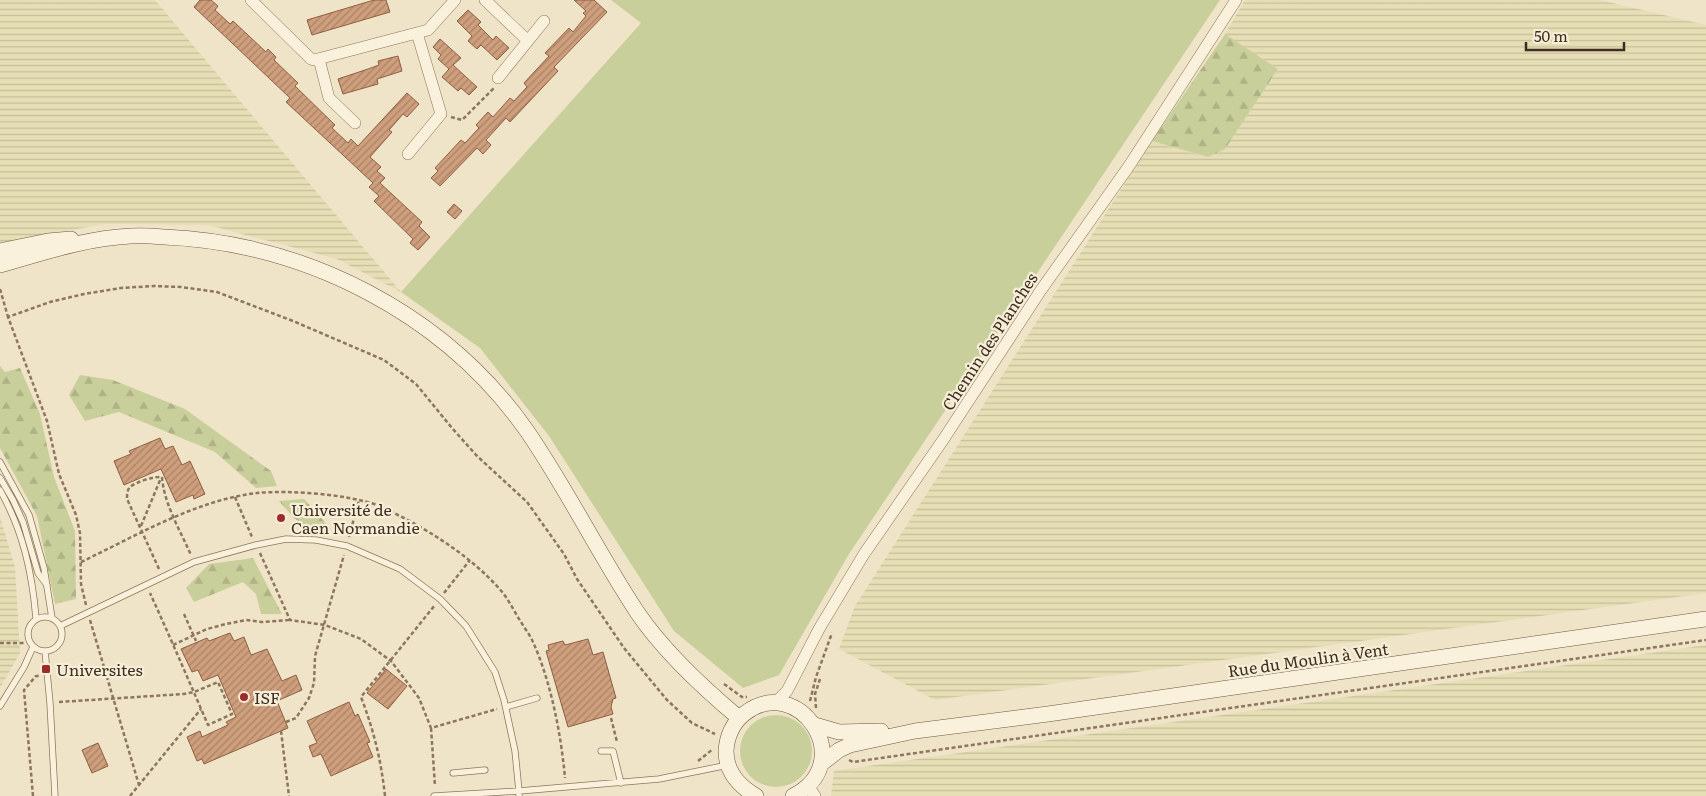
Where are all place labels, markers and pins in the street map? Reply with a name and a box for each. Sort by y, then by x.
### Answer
place label: Université de Caen Normandie [291,497,420,539]
marker: Université de Caen Normandie [275,512,287,524]
place label: Universites [56,657,143,681]
marker: Universites [40,663,52,675]
place label: ISF [254,685,280,709]
marker: ISF [238,691,250,703]

